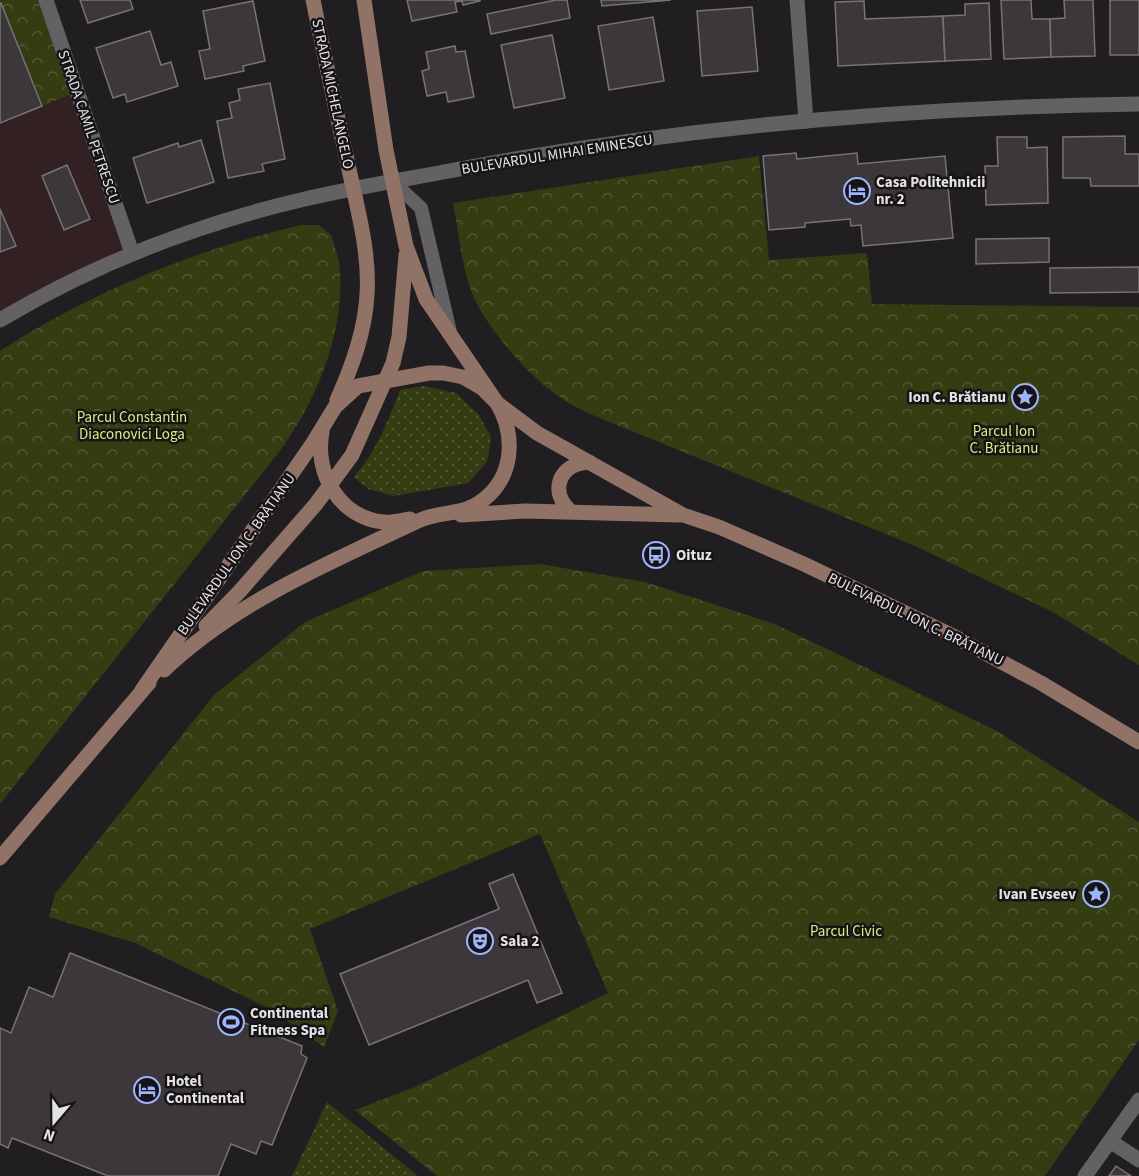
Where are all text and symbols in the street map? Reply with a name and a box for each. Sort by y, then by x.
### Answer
street label: STRADA MICHELANGELO [306,17,359,171]
street label: STRADA CAMIL PETRESCU [52,47,125,207]
street label: BULEVARDUL MIHAI EMINESCU [460,129,654,180]
place label: Casa Politehnicii nr. 2 [876,172,985,210]
hotel icon: Casa Politehnicii nr. 2 [842,176,872,206]
place icon: Ion C. Brătianu [1010,382,1040,412]
place label: Ion C. Brătianu [908,387,1006,408]
park label: Parcul Constantin Diaconovici Loga [77,407,187,445]
park label: Parcul Ion C. Brătianu [969,421,1039,459]
street label: BULEVARDUL ION C. BRĂTIANU [172,469,300,639]
bus stop icon: Oituz [641,540,671,570]
place label: Oituz [676,545,712,566]
street label: BULEVARDUL ION C. BRĂTIANU [824,568,1007,671]
place icon: Ivan Evseev [1081,879,1111,909]
place label: Ivan Evseev [999,884,1076,905]
park label: Parcul Civic [810,921,882,942]
theatre icon: Sala 2 [465,926,495,956]
place label: Sala 2 [500,931,539,952]
place label: Continental Fitness Spa [250,1003,329,1041]
sports icon: Continental Fitness Spa [216,1007,246,1037]
place label: Hotel Continental [166,1071,245,1109]
hotel icon: Hotel Continental [132,1075,162,1105]
north arrow [24,1092,84,1152]
text: N [40,1123,58,1147]

